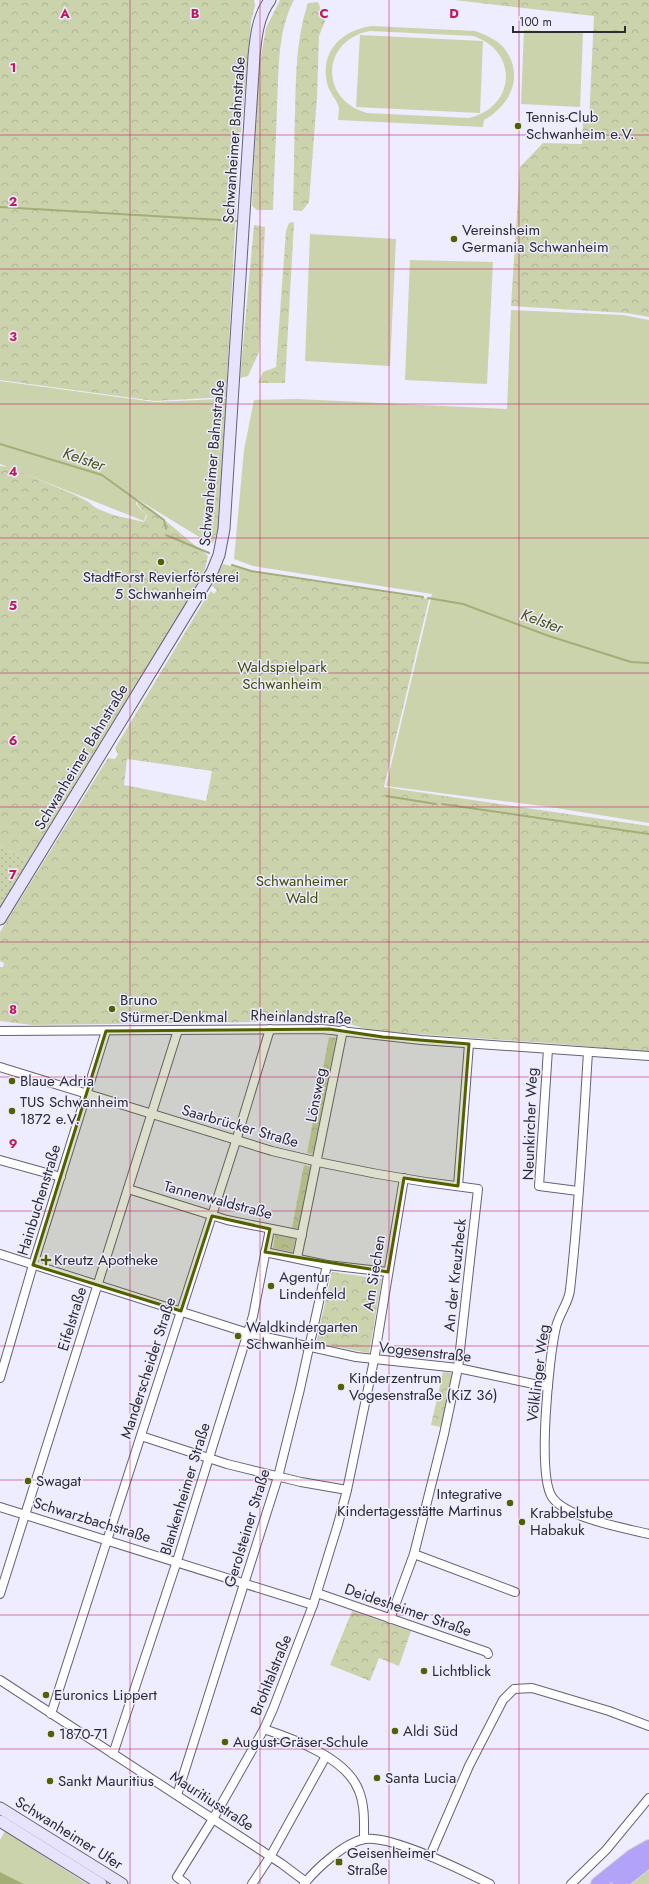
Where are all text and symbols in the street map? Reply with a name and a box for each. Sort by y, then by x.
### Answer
text: A [59,4,70,23]
text: B [191,4,200,23]
text: C [319,4,329,23]
text: D [449,4,459,23]
scale bar [513,8,625,34]
text: 100 m [519,13,552,31]
street label: Schwanheimer Bahnstraße [217,56,251,224]
text: 1 [10,58,16,77]
place label: Tennis-Club Schwanheim e.V. [526,106,635,145]
marker: Tennis-Club Schwanheim e.V. [513,121,523,131]
text: 2 [9,192,17,211]
place label: Vereinsheim Germania Schwanheim [462,219,609,258]
marker: Vereinsheim Germania Schwanheim [449,234,459,244]
text: 3 [9,327,17,346]
street label: Schwanheimer Bahnstraße [194,379,230,547]
water label: Kelster [60,441,110,477]
text: 4 [8,462,18,481]
marker: StadtForst Revierförsterei 5 Schwanheim [156,557,166,567]
place label: StadtForst Revierförsterei 5 Schwanheim [83,566,239,605]
text: 5 [9,596,17,615]
water label: Kelster [518,603,568,640]
park label: Waldspielpark Schwanheim [237,656,327,695]
street label: Schwanheimer Bahnstraße [29,680,133,834]
text: 6 [9,731,18,750]
text: 7 [9,865,17,884]
park label: Schwanheimer Wald [256,870,349,909]
place label: Bruno Stürmer-Denkmal [120,989,227,1028]
text: 8 [9,1000,17,1019]
marker: Bruno Stürmer-Denkmal [107,1004,117,1014]
street label: Rheinlandstraße [250,1004,352,1030]
street label: Lönsweg [300,1066,332,1124]
street label: Neunkircher Weg [517,1067,543,1181]
place label: Blaue Adria [20,1070,94,1092]
marker: Blaue Adria [7,1076,17,1086]
place label: TUS Schwanheim 1872 e.V. [20,1091,129,1130]
street label: Saarbrücker Straße [179,1099,301,1153]
marker: TUS Schwanheim 1872 e.V. [7,1106,17,1116]
text: 9 [9,1134,18,1153]
street label: Hainbuchenstraße [12,1142,66,1258]
street label: Tannenwaldstraße [161,1175,275,1225]
street label: An der Kreuzheck [438,1217,472,1333]
street label: Am Siechen [357,1233,391,1313]
place label: Kreutz Apotheke [54,1249,158,1271]
marker: Kreutz Apotheke [41,1255,51,1265]
place label: Agentur Lindenfeld [279,1266,346,1305]
marker: Agentur Lindenfeld [266,1281,276,1291]
street label: Eifelstraße [52,1284,92,1354]
street label: Manderscheider Straße [115,1294,181,1442]
place label: Waldkindergarten Schwanheim [246,1316,358,1355]
street label: Völklinger Weg [521,1323,555,1423]
marker: Waldkindergarten Schwanheim [233,1331,243,1341]
street label: Vogesenstraße [378,1336,473,1368]
place label: Kinderzentrum Vogesenstraße (KiZ 36) [349,1367,498,1406]
marker: Kinderzentrum Vogesenstraße (KiZ 36) [336,1382,346,1392]
street label: Blankenheimer Straße [154,1420,216,1558]
street label: Gerolsteiner Straße [219,1466,276,1590]
place label: Swagat [36,1470,81,1492]
marker: Swagat [23,1476,33,1486]
place label: Integrative Kindertagesstätte Martinus [337,1483,502,1522]
street label: Schwarzbachstraße [30,1492,154,1548]
marker: Integrative Kindertagesstätte Martinus [505,1498,515,1508]
place label: Krabbelstube Habakuk [530,1502,613,1541]
marker: Krabbelstube Habakuk [517,1517,527,1527]
street label: Deidesheimer Straße [341,1578,475,1642]
street label: Brohltalstraße [245,1631,297,1719]
place label: Lichtblick [432,1660,491,1682]
marker: Lichtblick [419,1666,429,1676]
place label: Euronics Lippert [54,1684,157,1706]
marker: Euronics Lippert [41,1690,51,1700]
place label: Aldi Süd [403,1720,458,1742]
place label: 1870-71 [59,1723,108,1745]
marker: Aldi Süd [390,1726,400,1736]
marker: 1870-71 [46,1729,56,1739]
place label: August-Gräser-Schule [233,1731,368,1753]
marker: August-Gräser-Schule [220,1737,230,1747]
street label: Mauritiusstraße [166,1766,258,1836]
place label: Santa Lucia [385,1767,456,1789]
place label: Sankt Mauritius [58,1770,154,1792]
marker: Santa Lucia [372,1773,382,1783]
marker: Sankt Mauritius [45,1776,55,1786]
street label: Schwanheimer Ufer [11,1791,128,1876]
place label: Geisenheimer Straße [347,1842,437,1881]
marker: Geisenheimer Straße [334,1857,344,1867]

